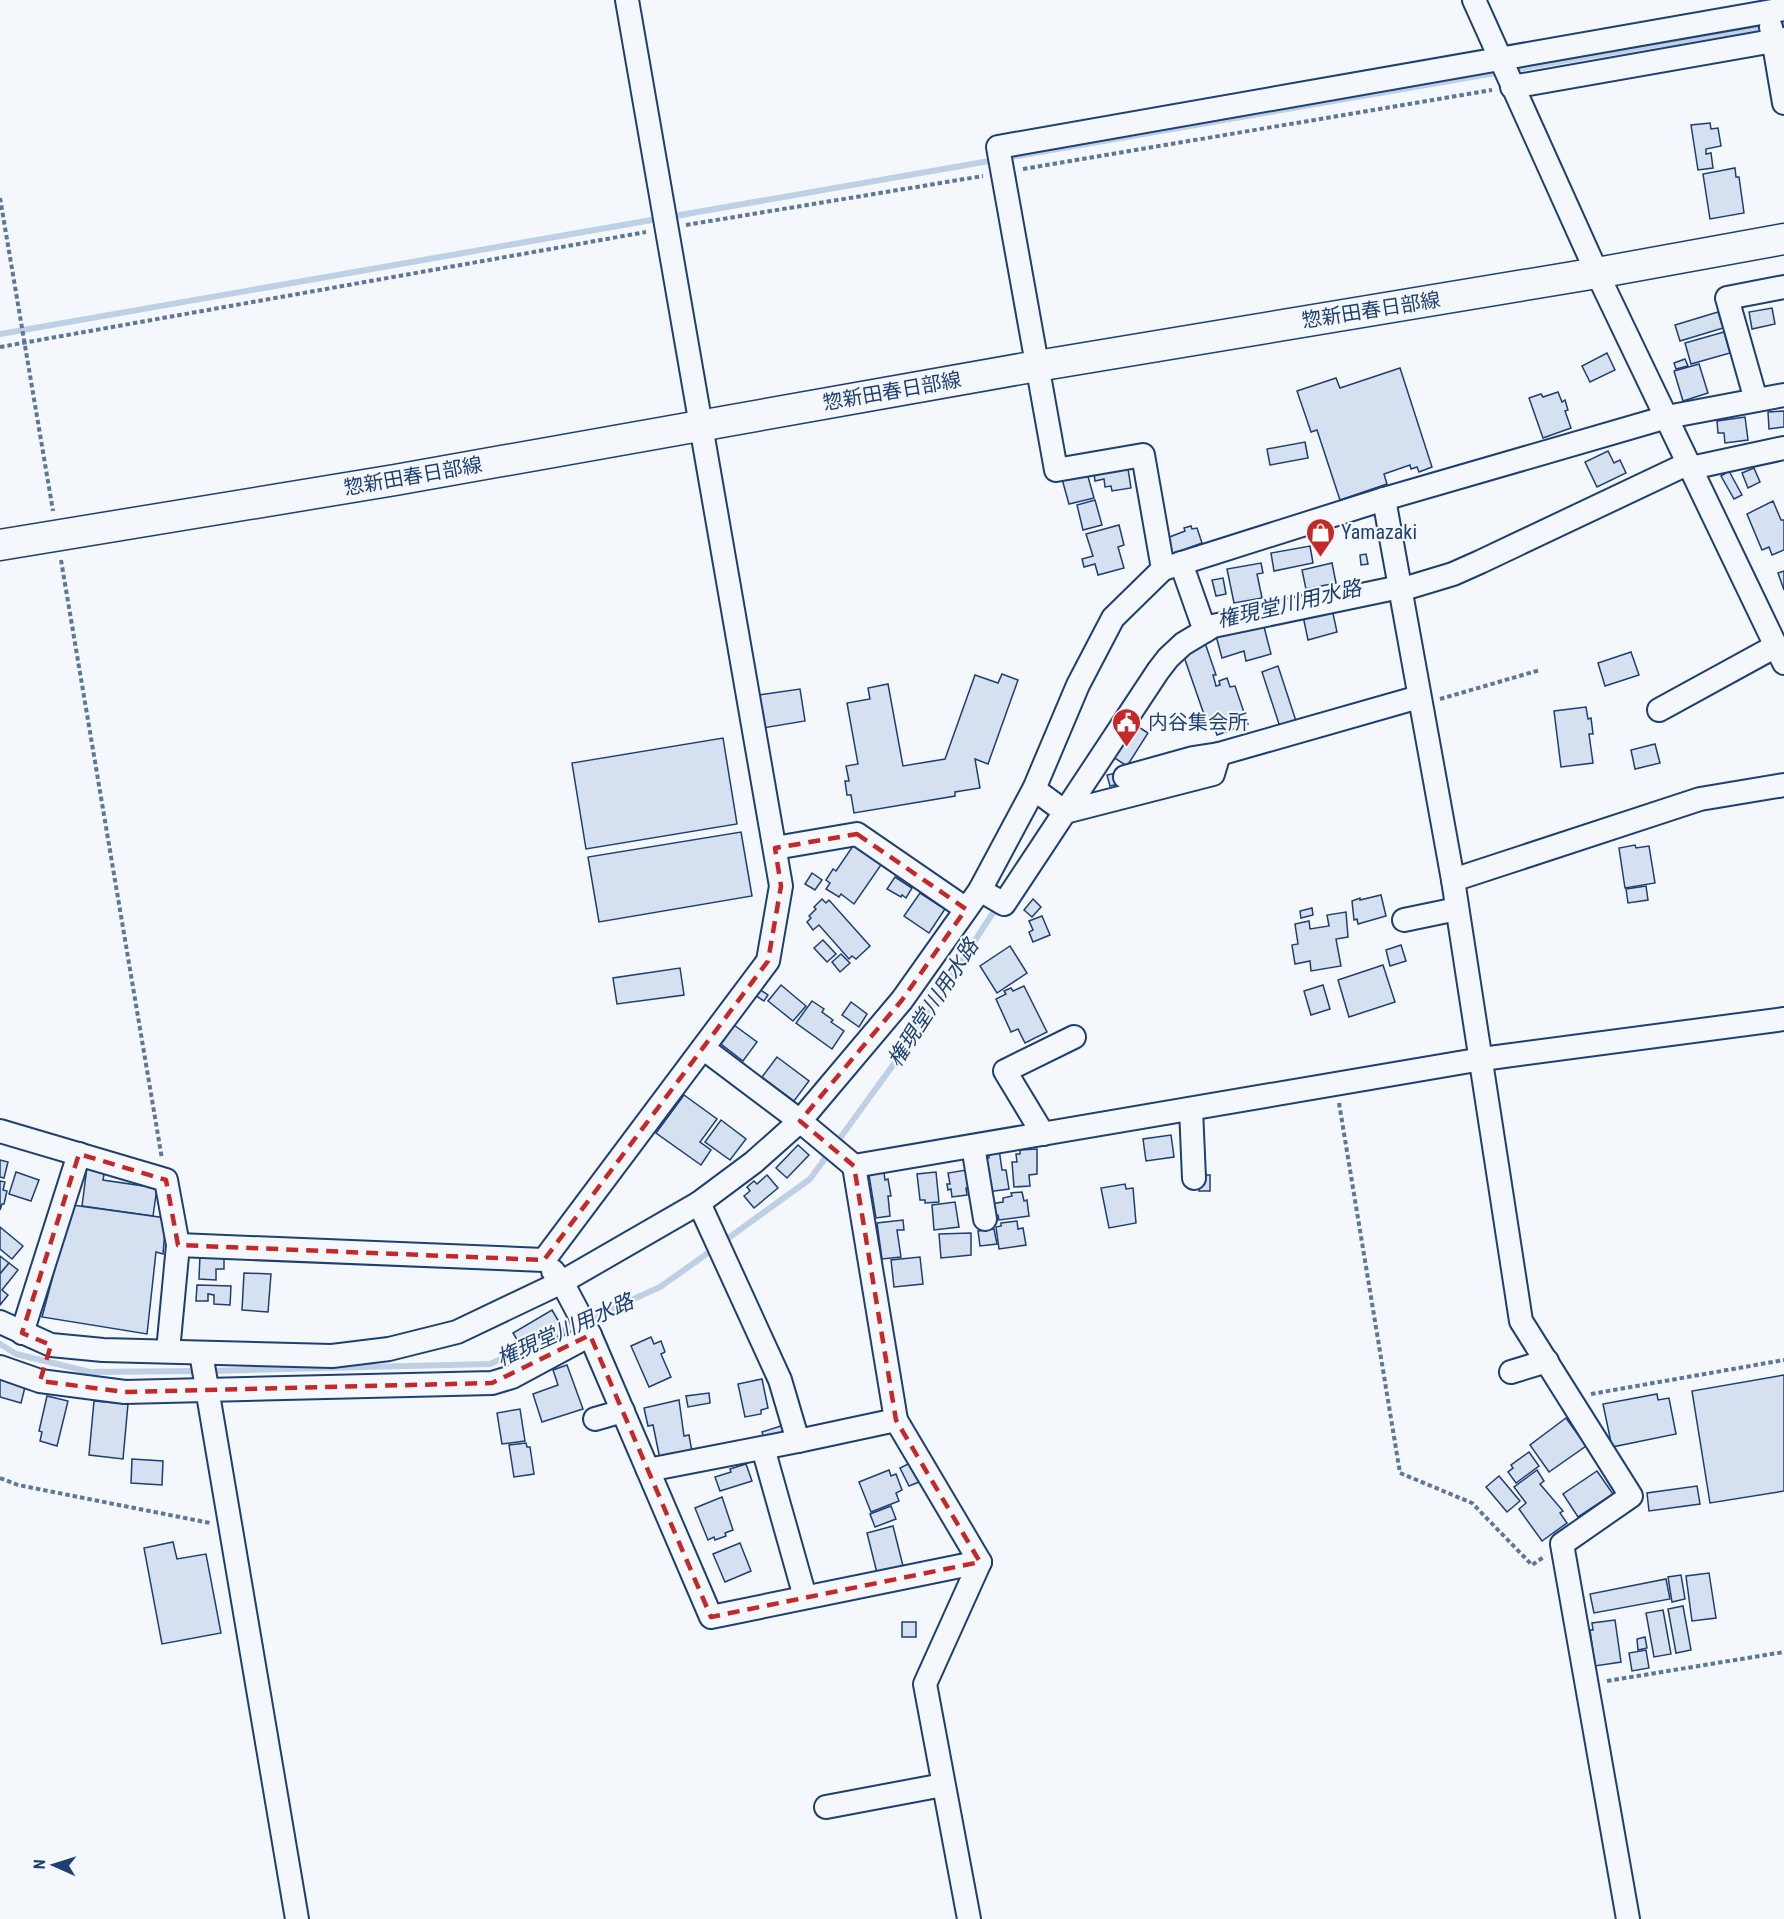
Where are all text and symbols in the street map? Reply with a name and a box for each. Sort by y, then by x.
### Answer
street label: 惣新田春日部線 [1300,287,1442,333]
street label: 惣新田春日部線 [821,367,963,415]
street label: 惣新田春日部線 [342,452,484,500]
shop icon: Yamazaki [1304,516,1336,558]
place label: Yamazaki [1341,520,1417,544]
water label: 権現堂川用水路 [1215,575,1365,632]
public building icon: 内谷集会所 [1111,706,1143,748]
place label: 内谷集会所 [1148,710,1248,734]
water label: 権現堂川用水路 [883,933,984,1071]
water label: 権現堂川用水路 [493,1288,639,1371]
north arrow [24,1835,84,1895]
text: N [30,1859,49,1870]

